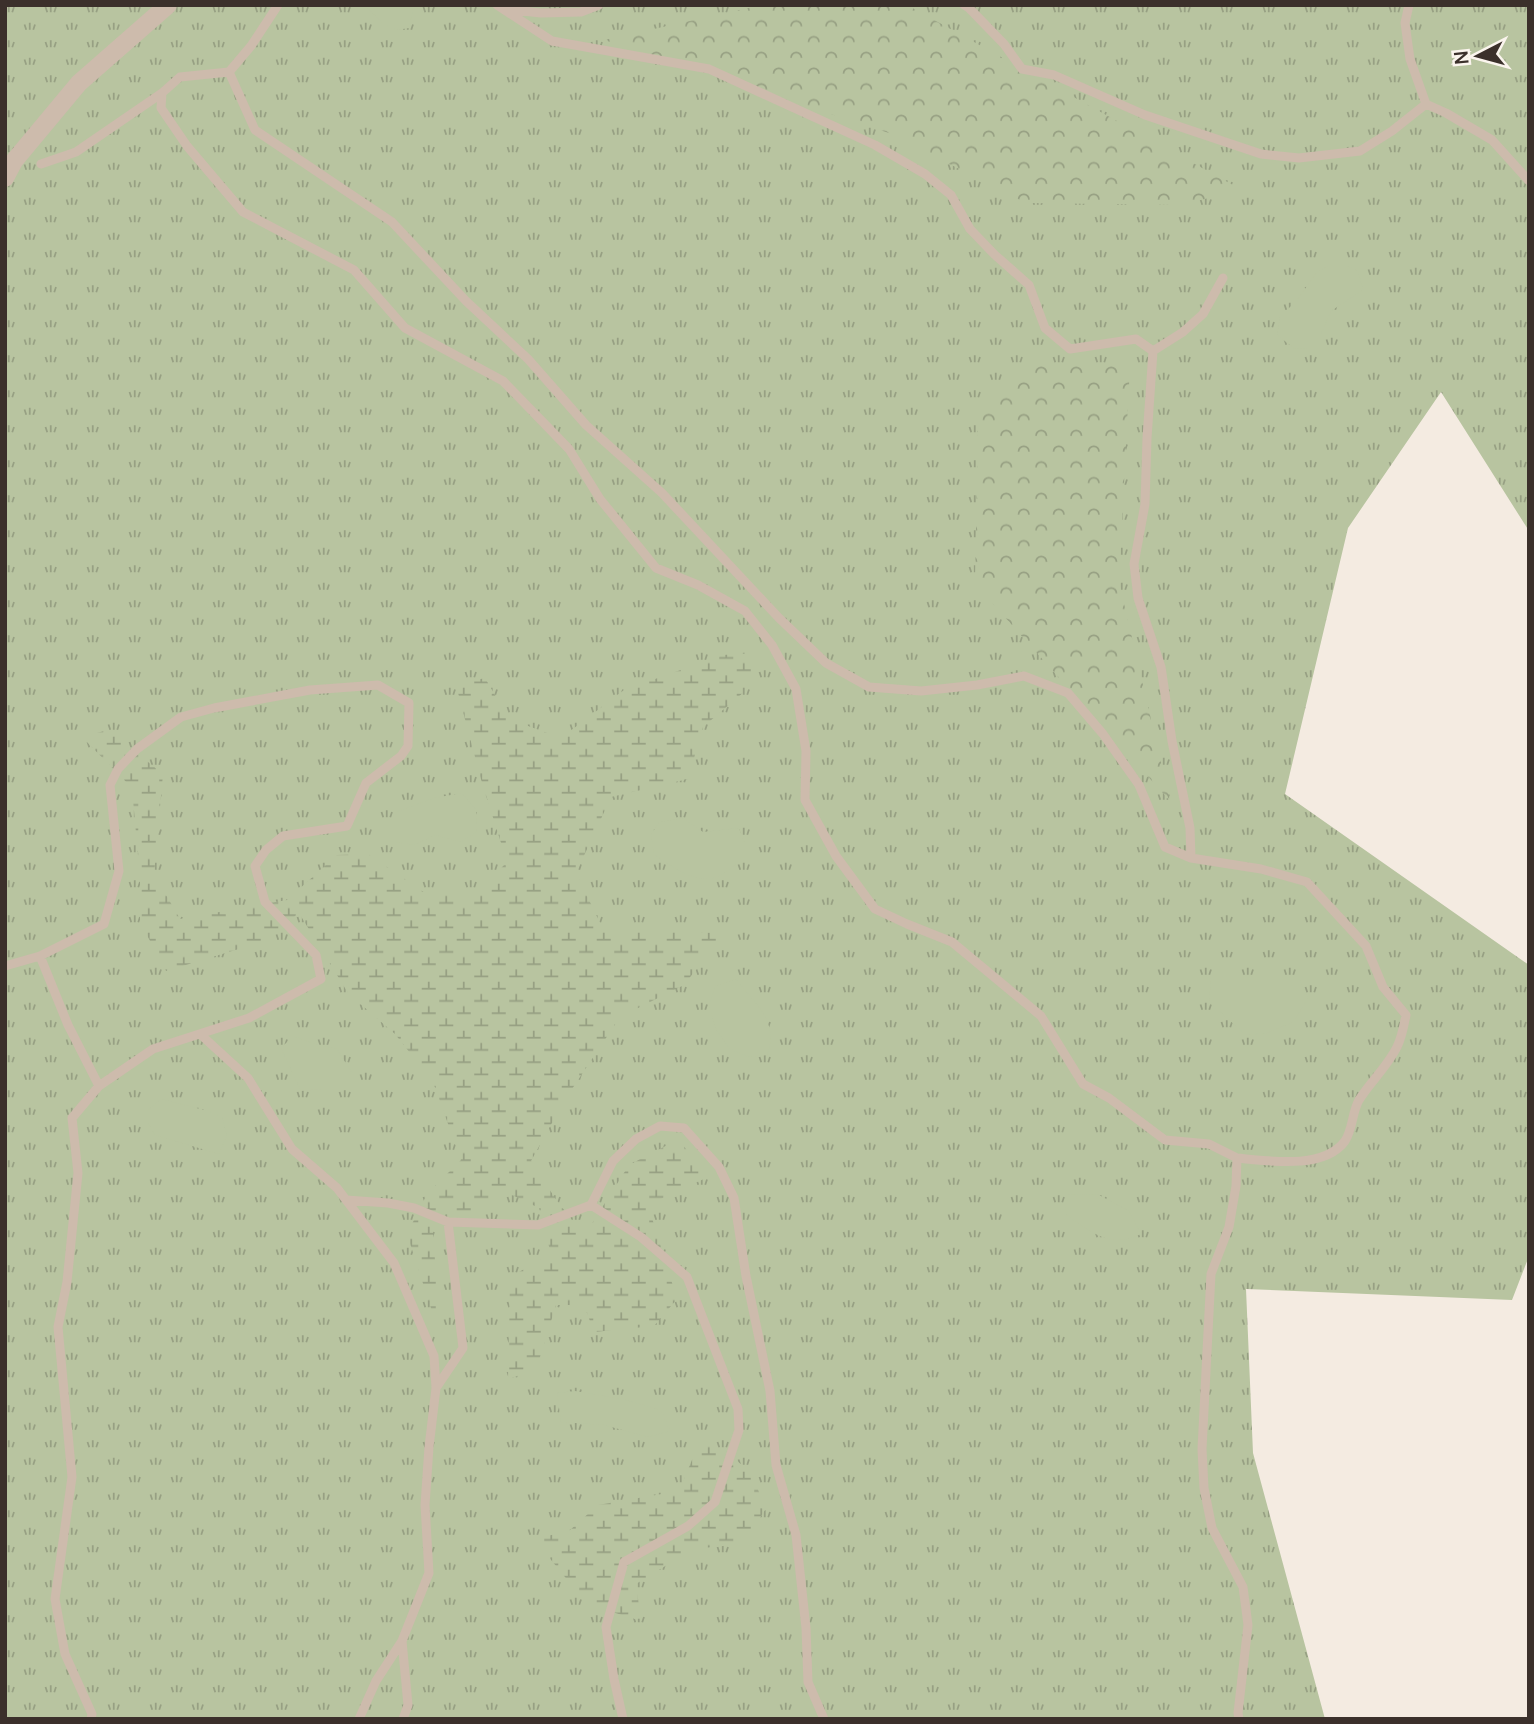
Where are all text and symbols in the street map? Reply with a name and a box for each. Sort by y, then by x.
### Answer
north arrow [1443,21,1513,91]
text: N [1447,50,1475,66]

